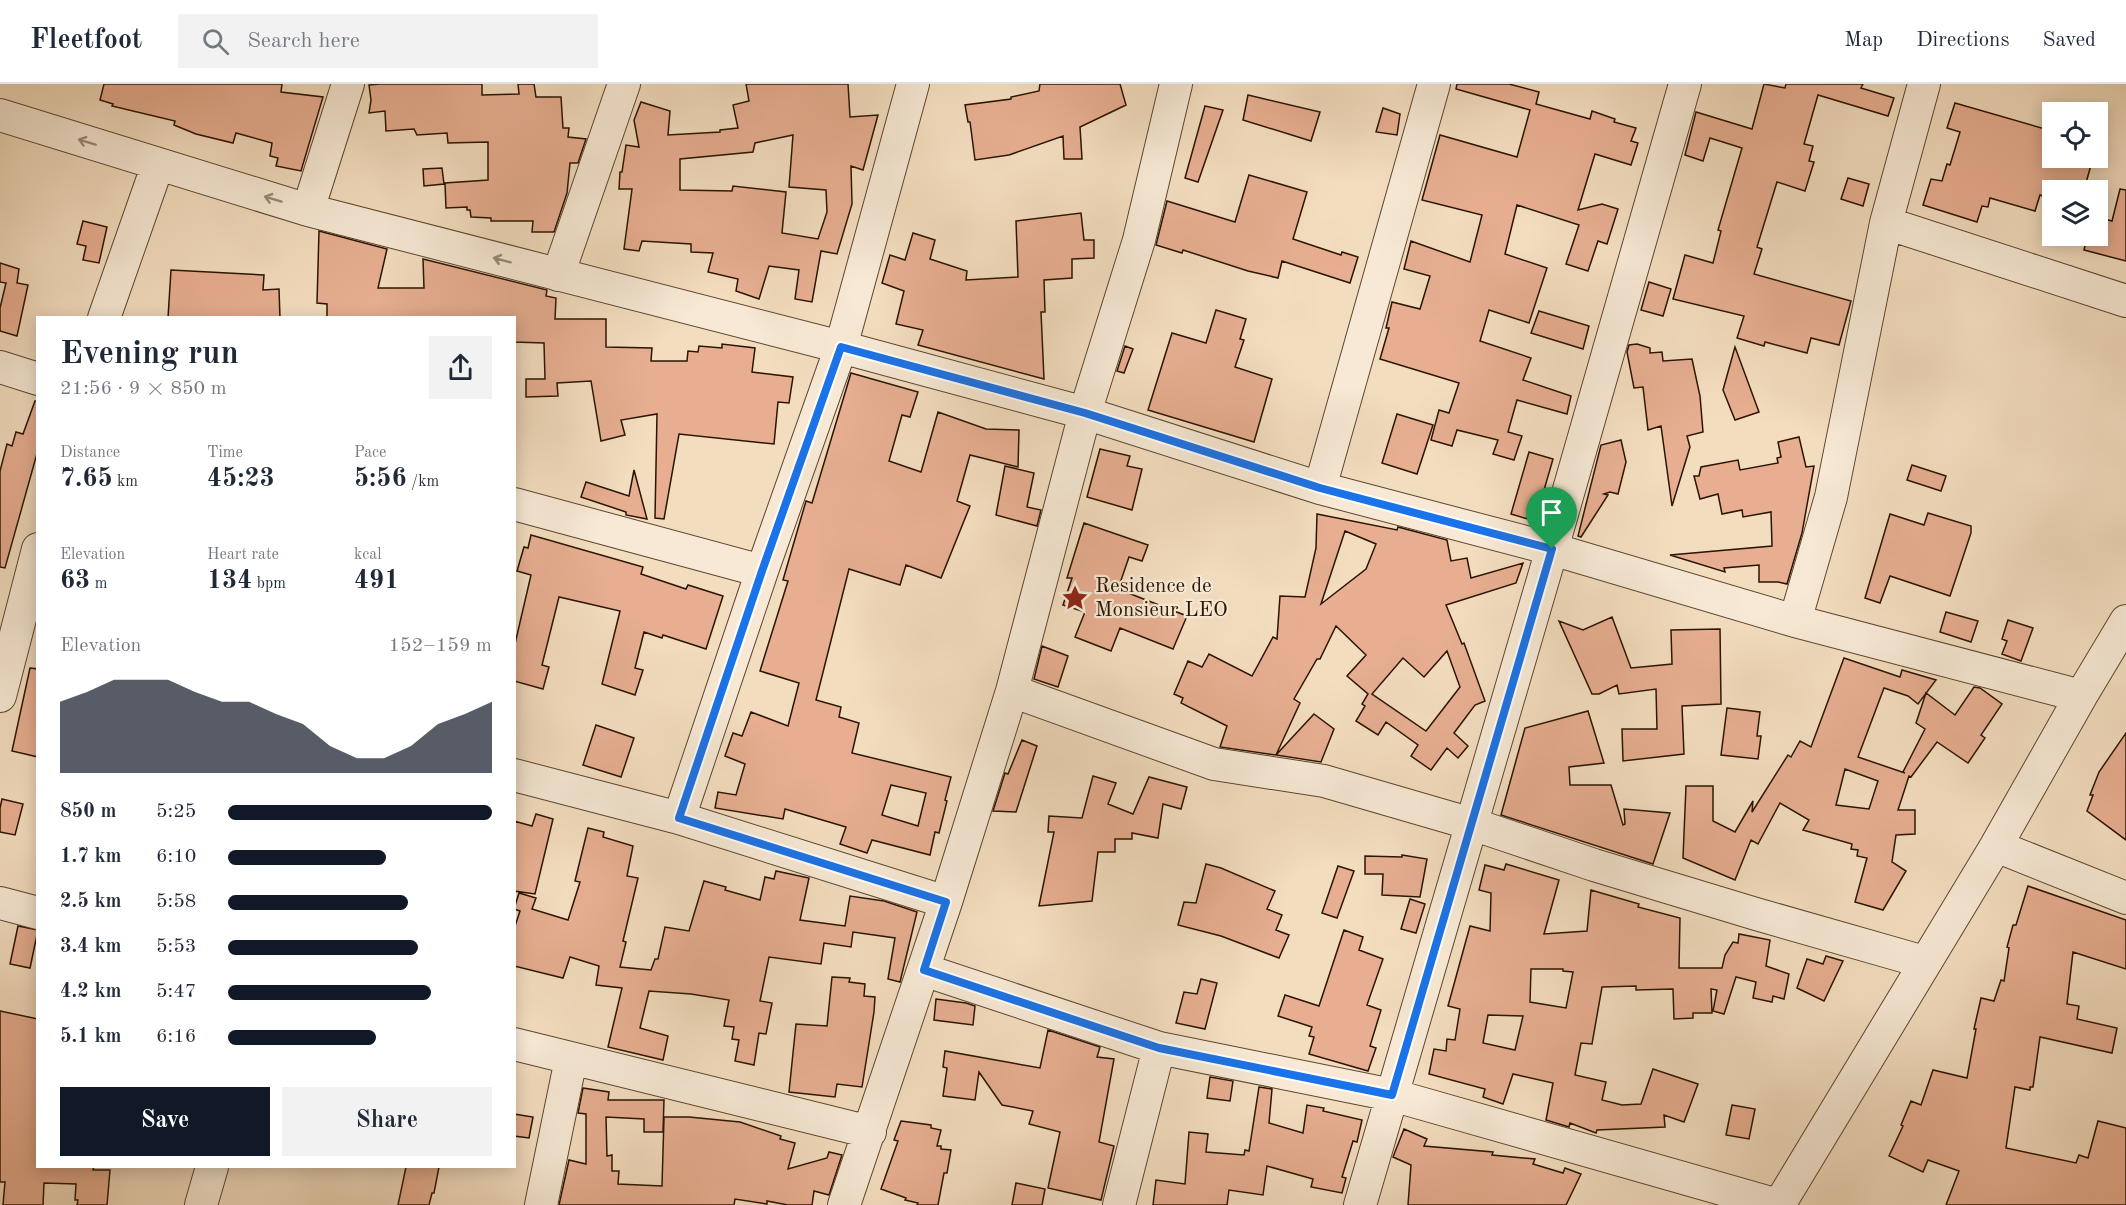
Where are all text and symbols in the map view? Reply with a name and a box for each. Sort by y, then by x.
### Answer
search box [178,14,598,68]
icon: search [199,25,232,58]
text: Fleetfoot [30,27,142,55]
text: Search here [247,30,360,52]
text: Map [1844,30,1883,51]
text: Directions [1916,30,2010,51]
text: Saved [2043,30,2096,51]
map controls [2042,102,2108,246]
button: locate [2042,102,2108,168]
one-way arrow [78,136,97,147]
button: layers [2042,180,2108,246]
one-way arrow [264,193,283,204]
one-way arrow [493,254,512,265]
button: share [429,336,492,399]
text: Evening run [60,338,239,371]
text: 21:56 · 9 × 850 m [60,379,227,399]
text: Distance [60,445,120,461]
text: Time [207,445,243,461]
text: Pace [354,445,386,461]
text: 7.65 [60,466,113,492]
text: 45:23 [207,466,275,492]
text: 5:56 [354,466,407,492]
text: km [113,474,138,490]
text: /km [407,474,439,490]
pin [1526,487,1577,549]
icon: arrive [1535,496,1568,529]
text: Elevation [60,547,125,563]
text: Heart rate [207,547,279,563]
text: kcal [354,547,382,563]
text: 63 [60,568,90,594]
text: 134 [207,568,252,594]
text: 491 [354,568,399,594]
text: m [90,576,107,592]
text: bpm [252,576,286,592]
place label: Residence de Monsieur LEO [1095,576,1228,621]
place icon: Residence de Monsieur LEO [1060,583,1090,613]
text: Elevation [60,636,141,656]
text: 152–159 m [389,636,492,656]
text: 850 m [60,802,116,822]
text: 5:25 [156,802,196,822]
text: 1.7 km [60,847,122,867]
text: 6:10 [156,847,196,867]
text: 2.5 km [60,892,122,912]
text: 5:58 [156,892,196,912]
text: 3.4 km [60,937,122,957]
text: 5:53 [156,937,196,957]
text: 4.2 km [60,982,122,1002]
text: 5:47 [156,982,196,1002]
text: 5.1 km [60,1027,122,1047]
text: 6:16 [156,1027,196,1047]
button: Save [60,1087,270,1156]
button: Share [282,1087,492,1156]

